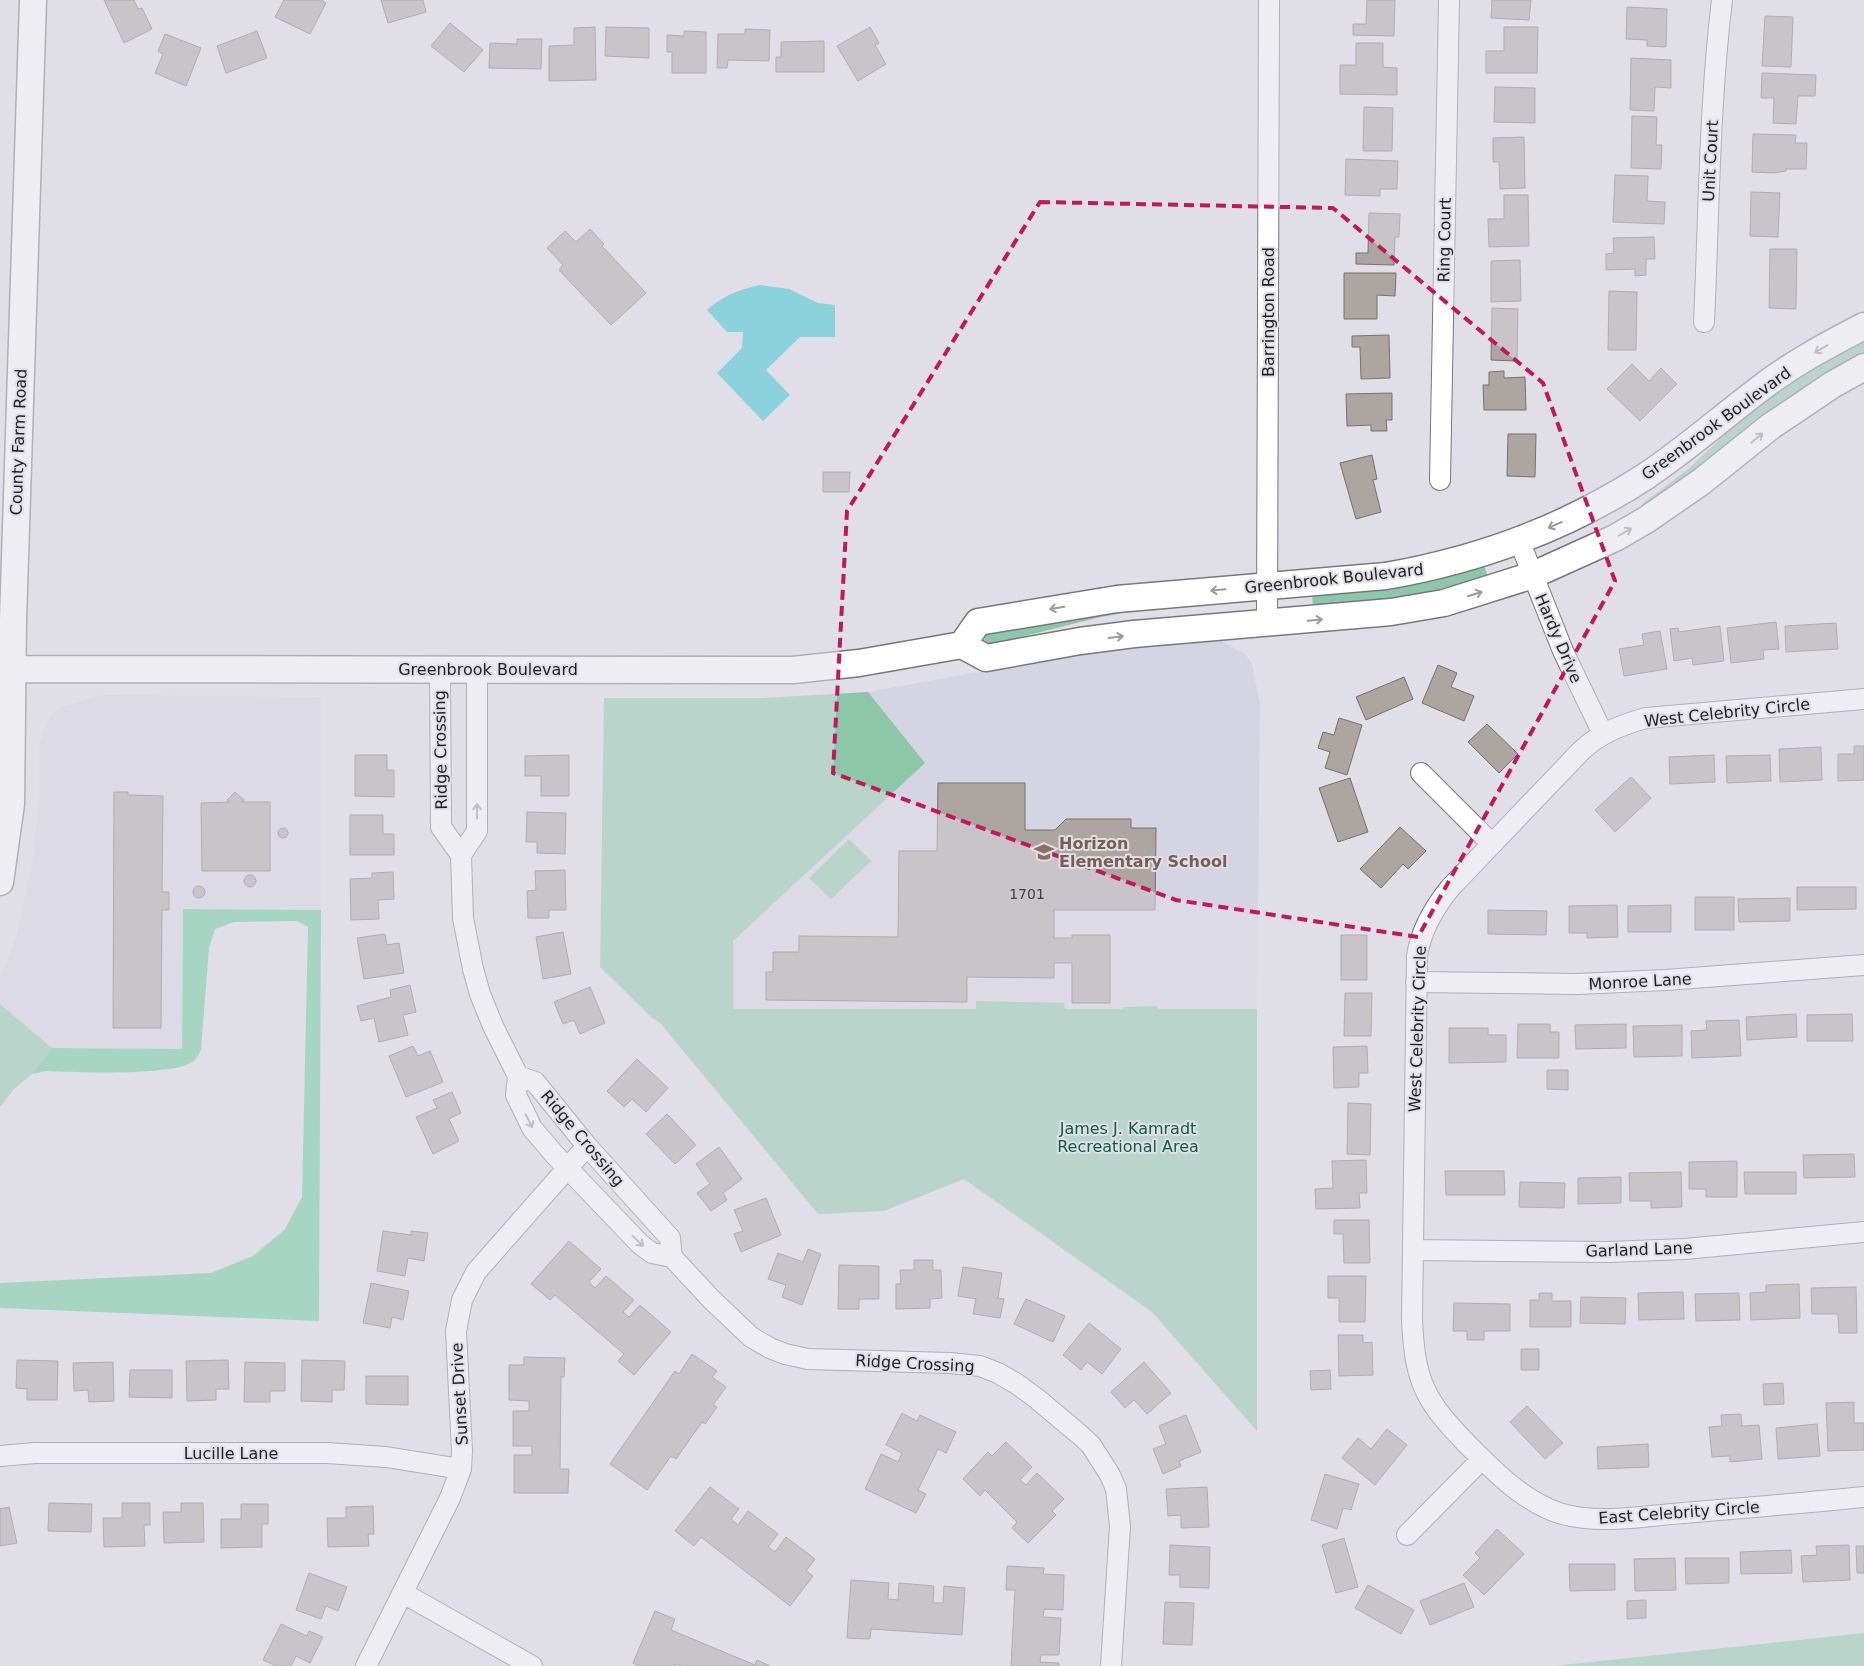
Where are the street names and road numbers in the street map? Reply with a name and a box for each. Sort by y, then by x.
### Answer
street label: Unit Court [1699,120,1722,202]
street label: Ring Court [1434,197,1455,283]
street label: Barrington Road [1259,247,1278,377]
street label: Greenbrook Boulevard [1638,363,1795,484]
street label: County Farm Road [6,368,31,516]
street label: Greenbrook Boulevard [1244,560,1424,597]
street label: Hardy Drive [1531,591,1586,686]
street label: Greenbrook Boulevard [398,660,578,679]
street label: Ridge Crossing [430,690,451,810]
street label: West Celebrity Circle [1643,694,1811,731]
street label: West Celebrity Circle [1405,945,1430,1113]
street label: Monroe Lane [1588,969,1692,994]
street label: Ridge Crossing [537,1086,628,1190]
street label: Garland Lane [1585,1238,1693,1261]
street label: Sunset Drive [447,1342,472,1446]
street label: Ridge Crossing [855,1351,975,1376]
street label: Lucille Lane [184,1444,278,1463]
street label: East Celebrity Circle [1598,1497,1760,1528]

